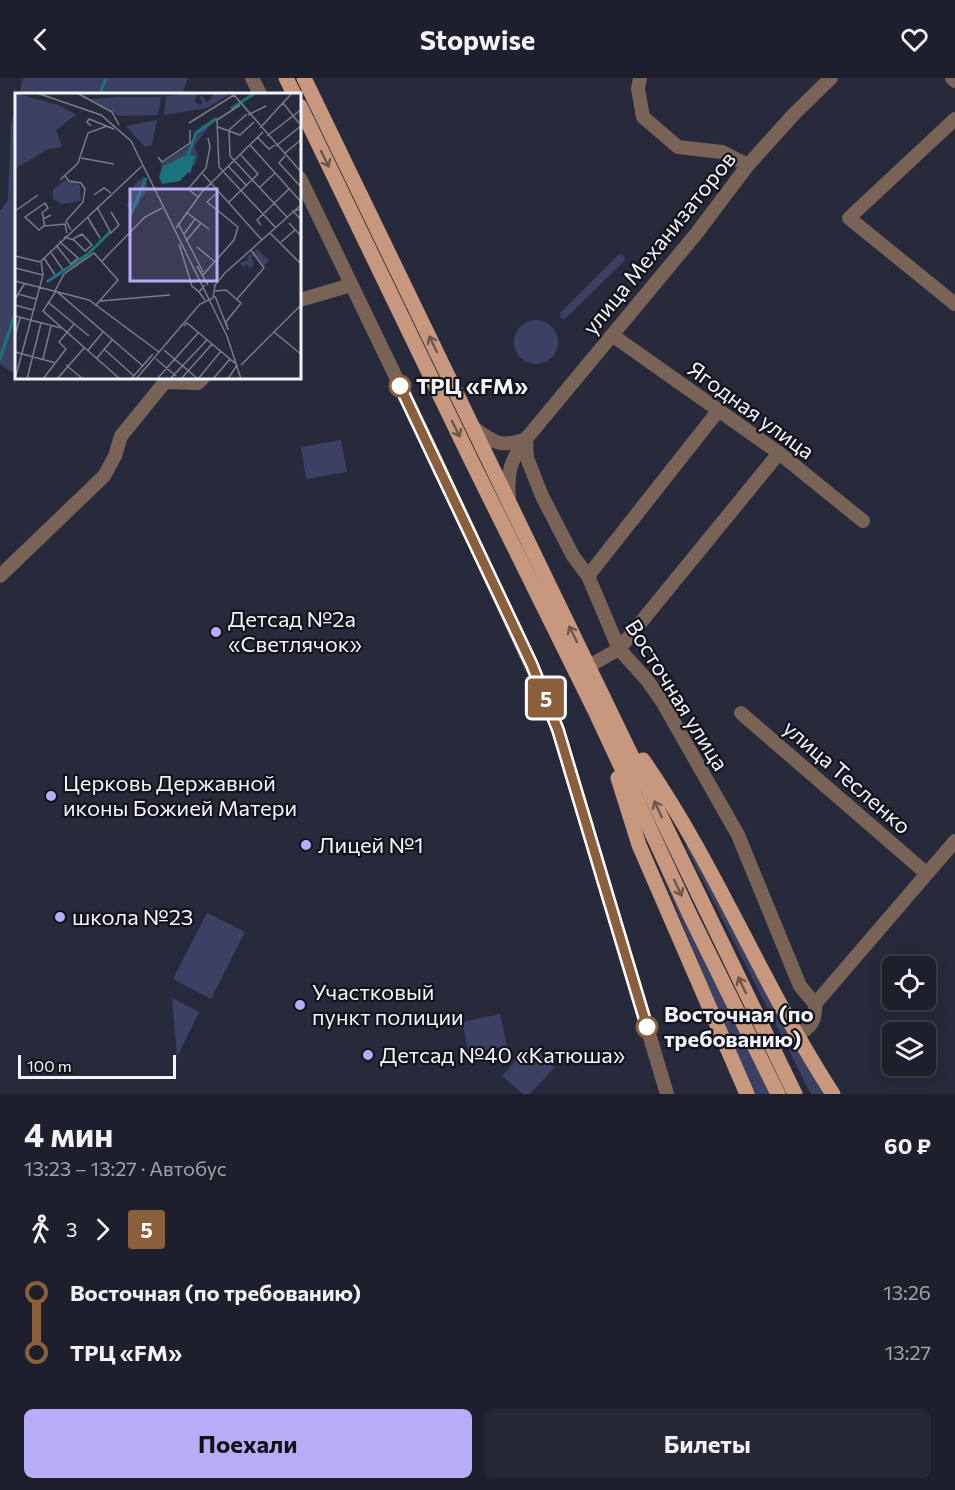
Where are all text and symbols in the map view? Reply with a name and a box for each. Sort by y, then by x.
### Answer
icon: back [24,23,57,56]
text: Stopwise [420,23,535,56]
icon: heart [898,23,931,56]
inset map [15,93,302,380]
street label: улица Механизаторов [576,145,741,340]
one-way arrow [320,150,332,168]
one-way arrow [427,336,439,354]
street label: Ягодная улица [683,355,820,465]
place label: ТРЦ «FM» [416,372,528,399]
marker: ТРЦ «FM» [389,375,411,397]
one-way arrow [451,420,462,438]
place label: Детсад №2а «Светлячок» [228,605,362,657]
street label: Восточная улица [620,614,735,775]
marker: Детсад №2а «Светлячок» [209,625,223,639]
one-way arrow [566,625,578,643]
line badge: 5 [526,678,566,718]
text: 5 [540,686,552,711]
street label: улица Тесленко [778,714,917,839]
place label: Церковь Державной иконы Божией Матери [63,769,297,821]
marker: Церковь Державной иконы Божией Матери [44,789,58,803]
one-way arrow [651,800,663,818]
place label: Лицей №1 [318,831,424,858]
marker: Лицей №1 [299,838,313,852]
one-way arrow [673,879,684,897]
place label: школа №23 [72,903,193,930]
marker: школа №23 [53,910,67,924]
map controls [882,956,936,1076]
button: locate [882,956,936,1010]
one-way arrow [736,976,748,994]
place label: Участковый пункт полиции [312,978,464,1030]
marker: Участковый пункт полиции [293,998,307,1012]
place label: Восточная (по требованию) [664,1000,814,1052]
marker: Восточная (по требованию) [636,1016,658,1038]
button: layers [882,1022,936,1076]
place label: Детсад №40 «Катюша» [380,1041,625,1068]
marker: Детсад №40 «Катюша» [361,1048,375,1062]
scale bar [18,1052,176,1080]
text: 100 m [27,1056,72,1075]
text: 4 мин [24,1113,113,1154]
text: 60 ₽ [884,1132,931,1159]
text: 13:23 – 13:27 · Автобус [24,1156,227,1180]
icon: walk [24,1213,57,1246]
icon: forward [86,1213,119,1246]
text: 3 [66,1217,77,1241]
text: 5 [140,1217,153,1242]
text: Восточная (по требованию) [70,1279,361,1306]
text: 13:26 [883,1280,931,1304]
text: ТРЦ «FM» [70,1339,182,1366]
text: 13:27 [885,1340,931,1364]
button: Поехали [24,1409,472,1478]
button: Билеты [484,1409,931,1478]

